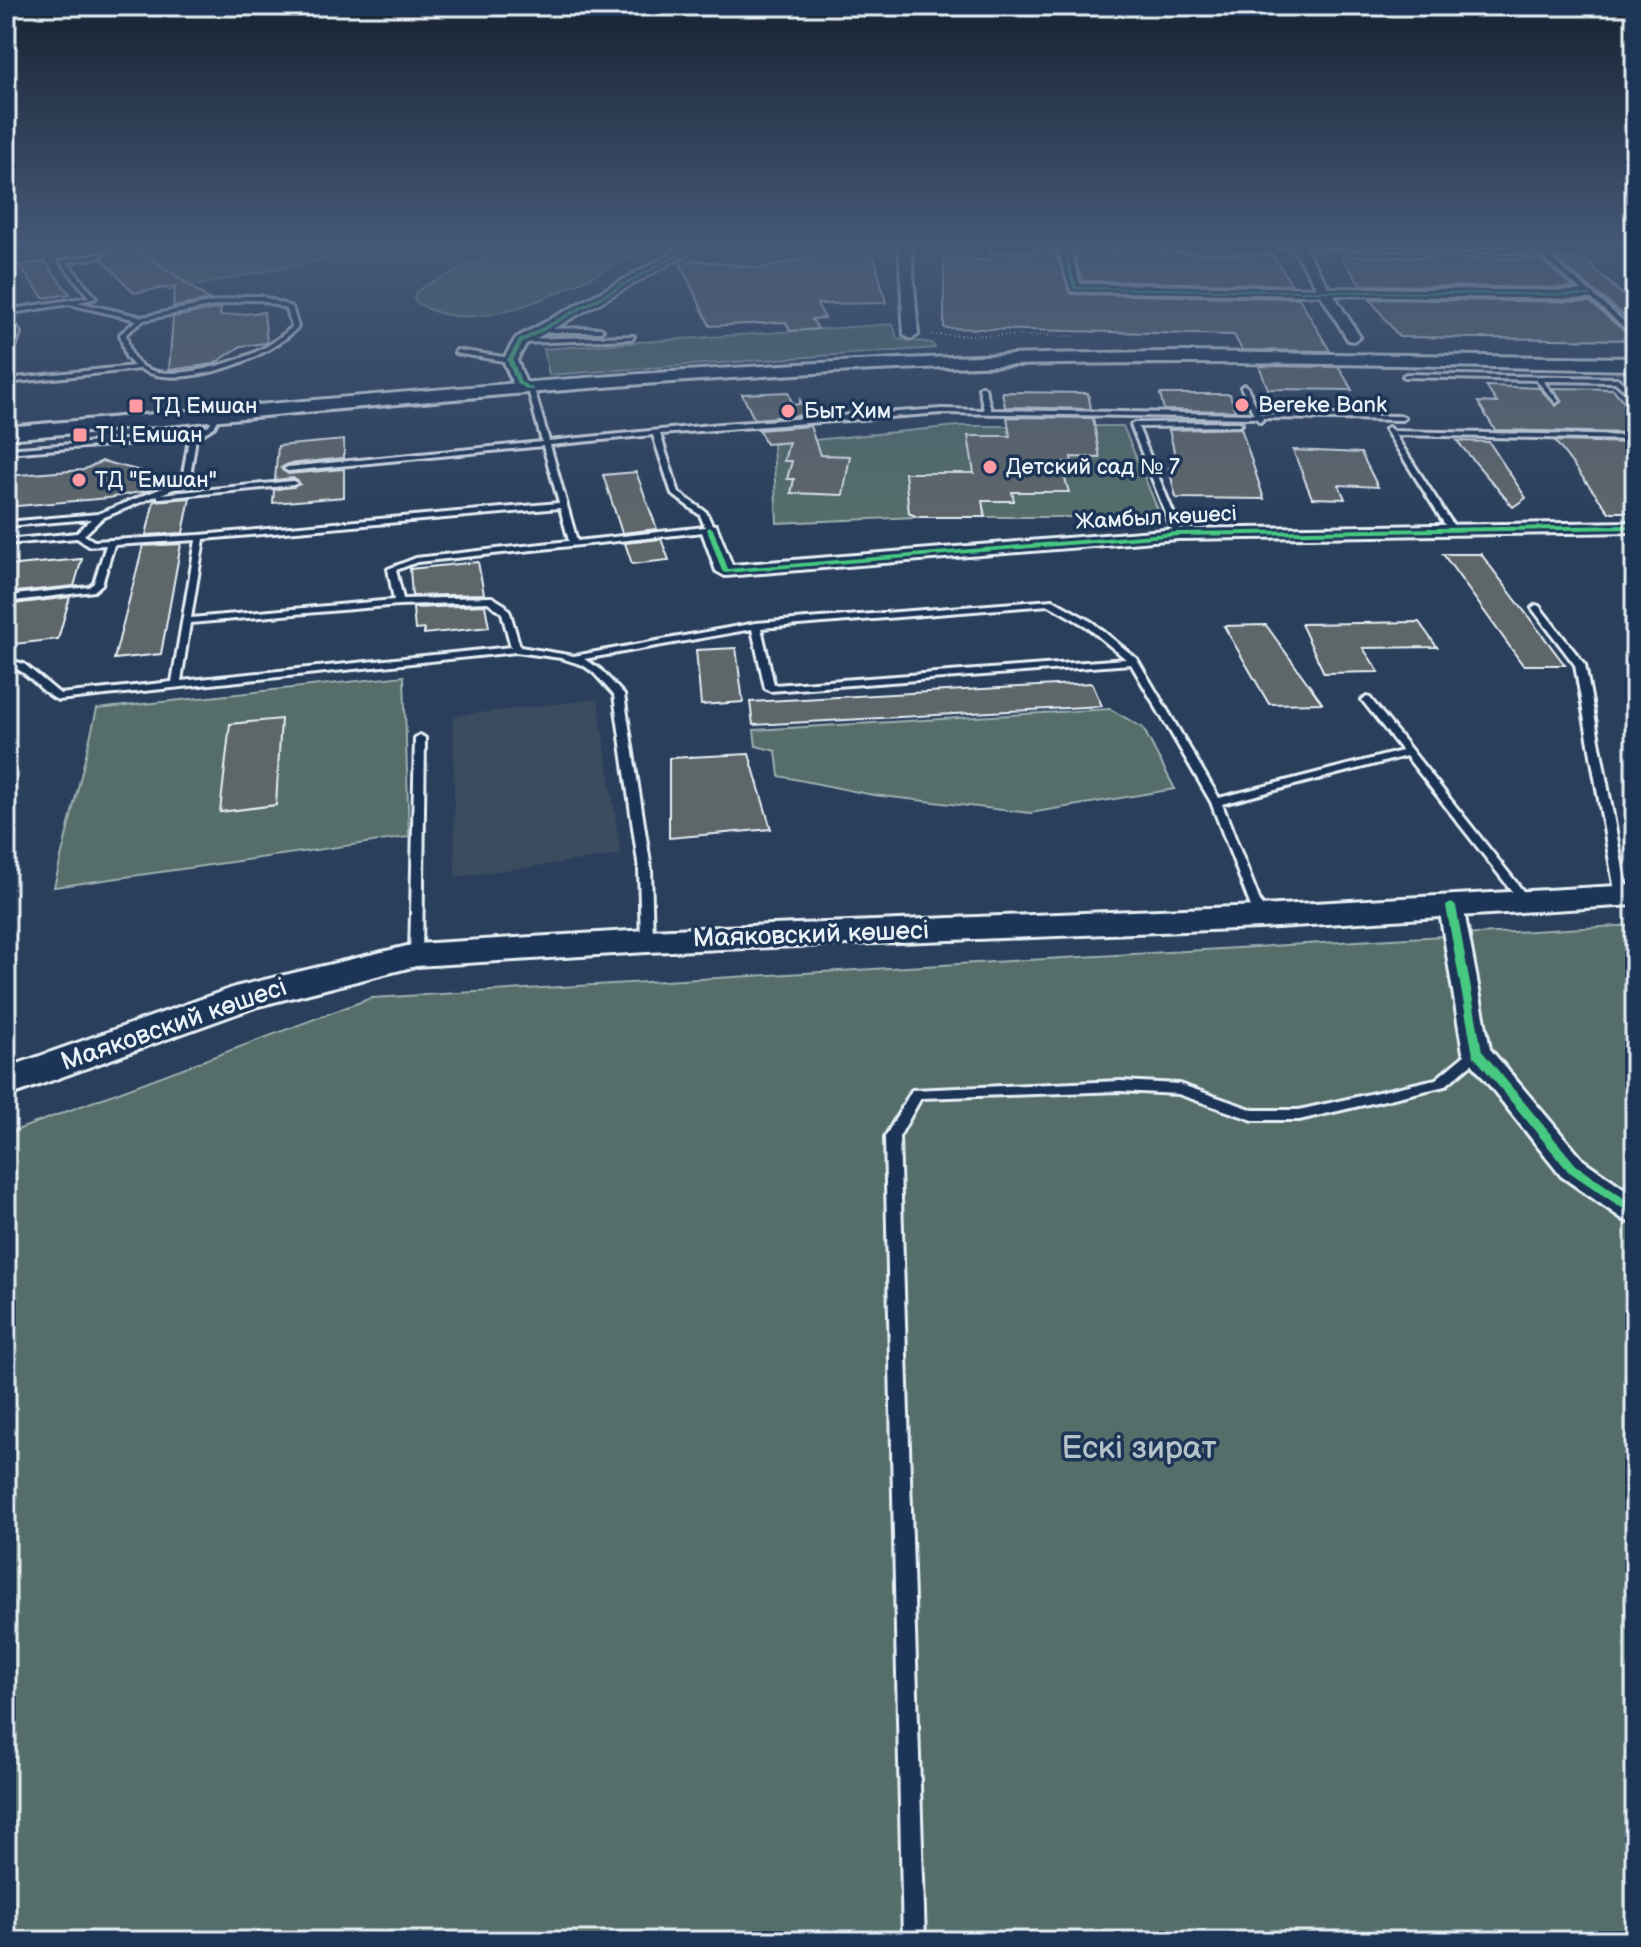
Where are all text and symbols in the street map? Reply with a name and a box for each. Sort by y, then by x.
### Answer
place label: Bereke Bank [1258,392,1387,419]
place label: ТД Емшан [152,393,258,420]
marker: Bereke Bank [1233,396,1251,414]
marker: ТД Емшан [127,397,145,415]
place label: Быт Хим [804,398,891,425]
marker: Быт Хим [779,402,797,420]
place label: ТЦ Емшан [96,422,203,449]
marker: ТЦ Емшан [71,426,89,444]
place label: Детский сад № 7 [1006,454,1180,481]
marker: Детский сад № 7 [981,458,999,476]
place label: ТД "Емшан" [95,467,217,494]
marker: ТД "Емшан" [70,471,88,489]
street label: Жамбыл көшесі [1074,500,1238,536]
street label: Маяковский көшесі [692,915,930,955]
street label: Маяковский көшесі [57,972,291,1078]
park label: Ескі зират [1061,1429,1217,1468]

